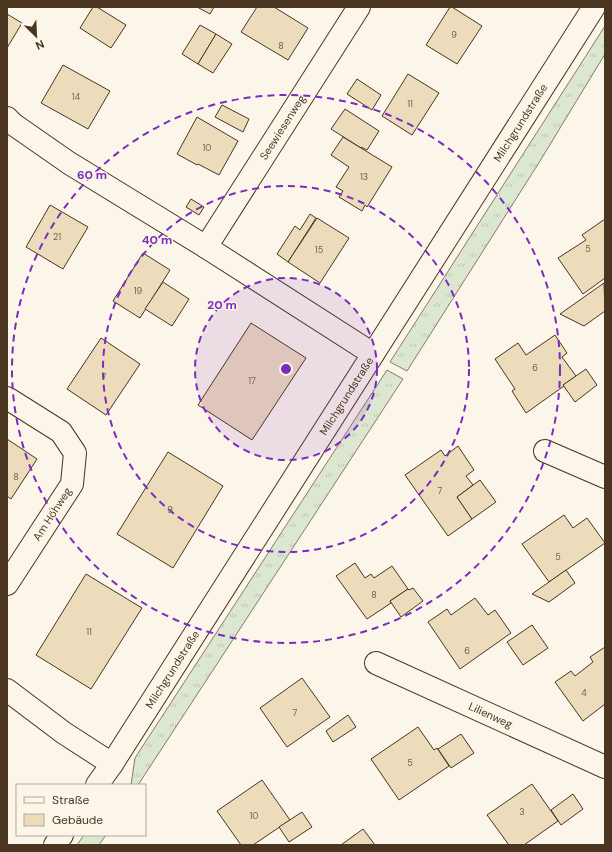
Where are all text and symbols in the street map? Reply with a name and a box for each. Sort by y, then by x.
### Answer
north arrow [16,16,56,56]
house number: 9 [451,29,457,41]
text: N [34,37,47,53]
house number: 8 [278,40,284,52]
street label: Milchgrundstraße [490,81,550,164]
house number: 14 [72,91,81,103]
street label: Seewiesenweg [256,92,308,162]
house number: 11 [407,98,413,110]
house number: 10 [203,142,211,154]
text: 60 m [77,167,107,183]
house number: 13 [360,171,368,183]
house number: 21 [53,231,61,243]
text: 40 m [142,232,172,248]
house number: 5 [585,243,591,255]
house number: 15 [315,244,323,256]
house number: 19 [134,285,143,297]
text: 20 m [207,297,237,313]
street label: Milchgrundstraße [316,354,376,438]
centre of rings [279,362,293,376]
house number: 6 [532,362,538,374]
house number: 7 [102,371,107,383]
house number: 17 [248,375,256,387]
house number: 8 [13,471,19,483]
street label: Am Höhweg [30,485,74,543]
house number: 7 [438,485,443,497]
house number: 9 [167,504,173,516]
house number: 5 [555,551,561,563]
house number: 8 [371,589,377,601]
house number: 11 [86,626,92,638]
street label: Milchgrundstraße [142,628,202,711]
house number: 6 [464,645,470,657]
house number: 4 [581,687,587,699]
street label: Lilienweg [467,699,515,731]
house number: 7 [293,707,298,719]
house number: 5 [407,757,413,769]
legend [16,784,146,836]
text: Straße [52,792,89,808]
house number: 3 [519,806,525,818]
house number: 10 [250,810,258,822]
text: Gebäude [52,812,103,828]

